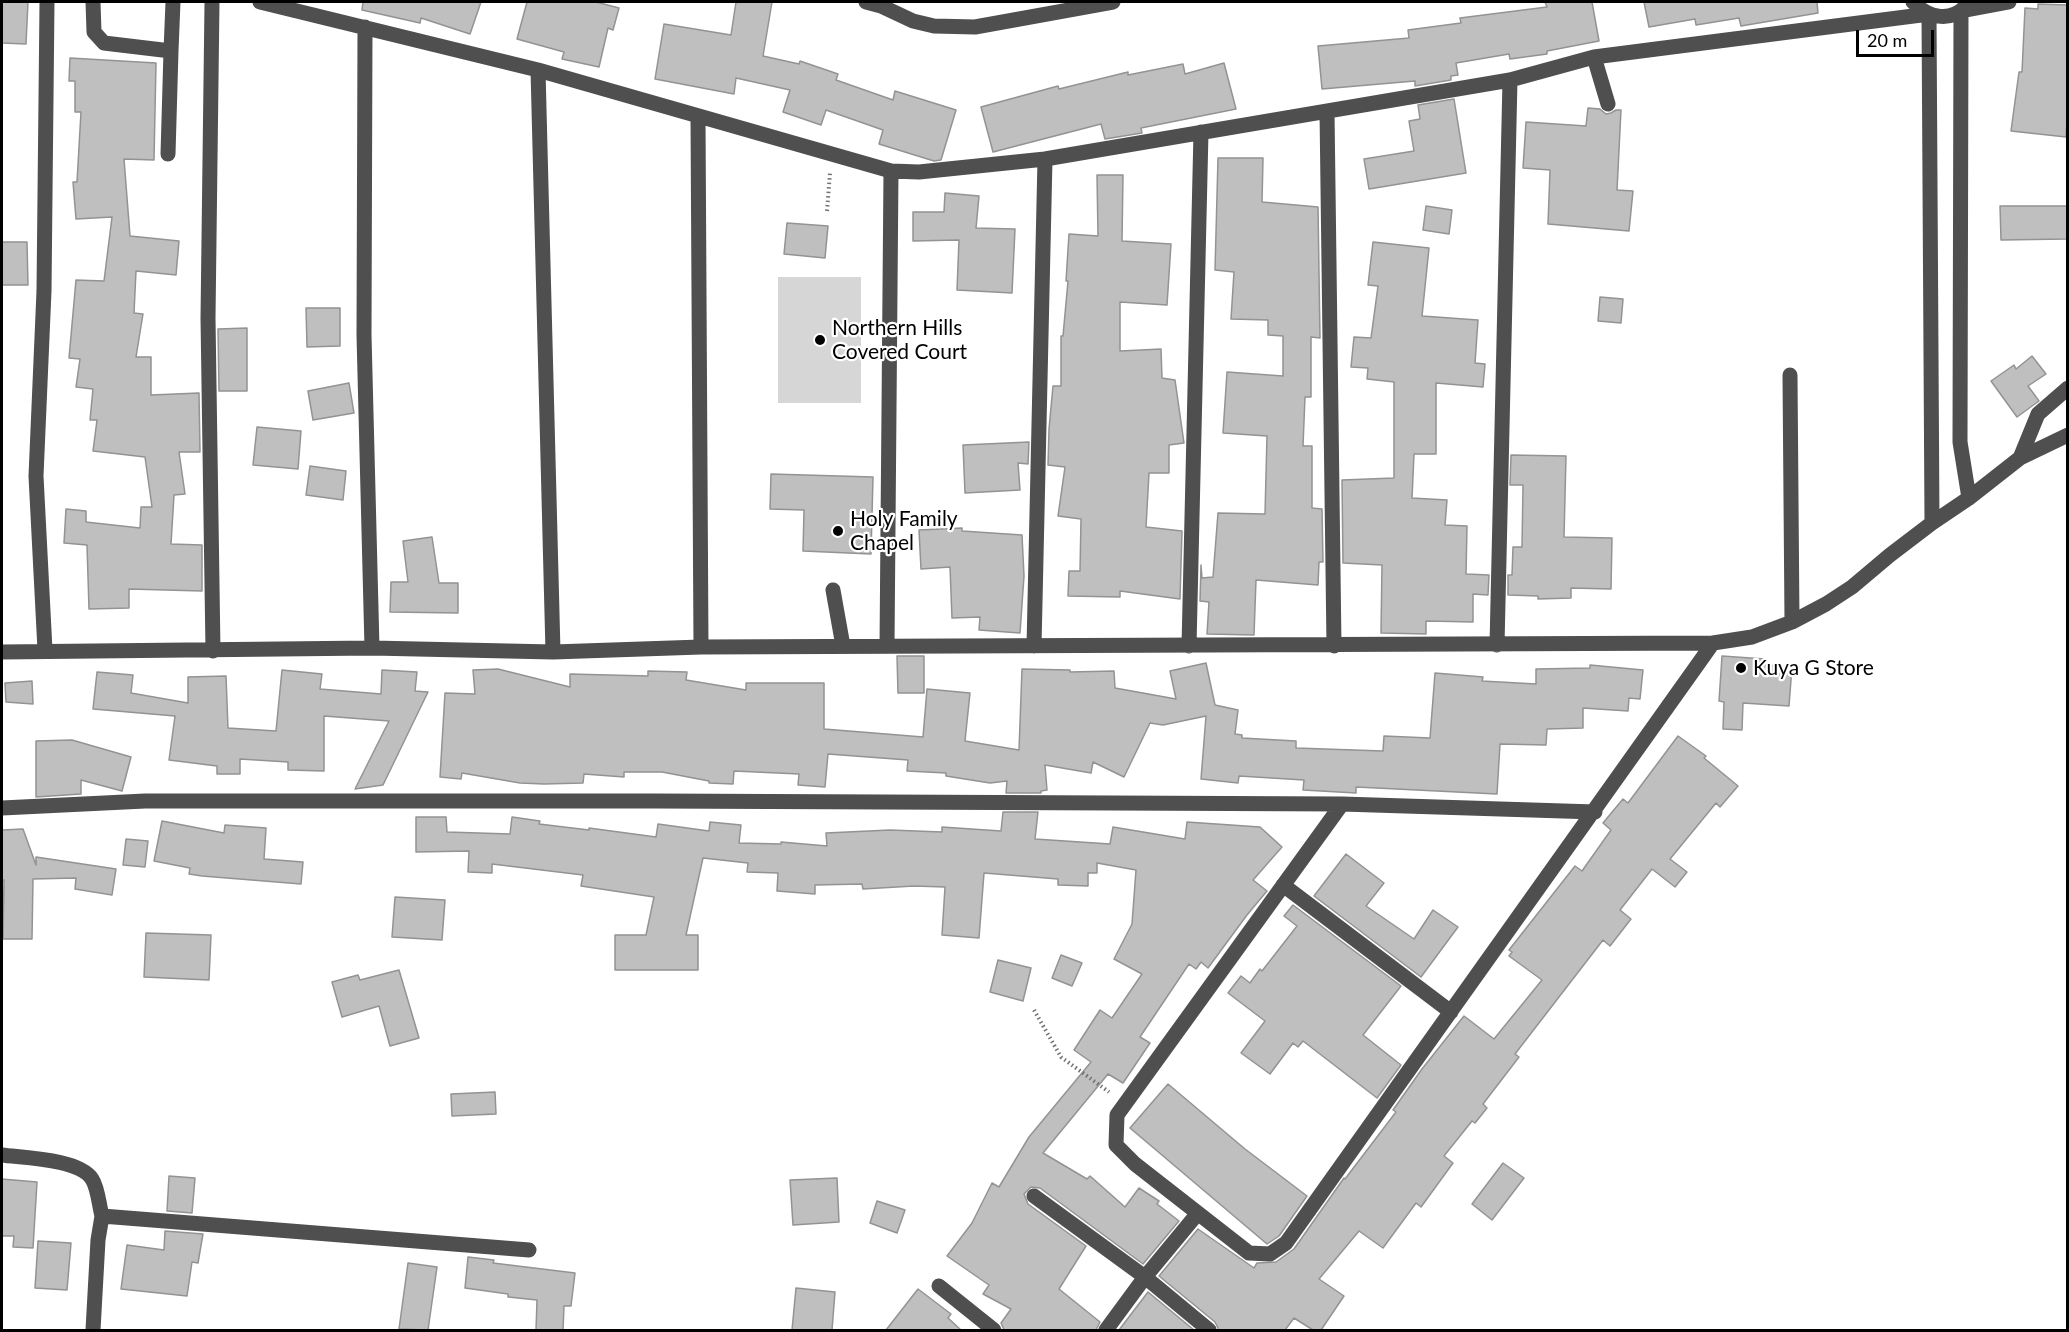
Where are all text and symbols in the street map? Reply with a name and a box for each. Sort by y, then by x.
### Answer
scale bar [1859,18,1937,56]
text: 20 m [1867,29,1907,51]
place label: Northern Hills Covered Court [832,315,967,365]
marker: Northern Hills Covered Court [813,333,827,347]
place label: Holy Family Chapel [850,506,958,556]
marker: Holy Family Chapel [831,524,845,538]
place label: Kuya G Store [1753,655,1874,681]
marker: Kuya G Store [1734,661,1748,675]

